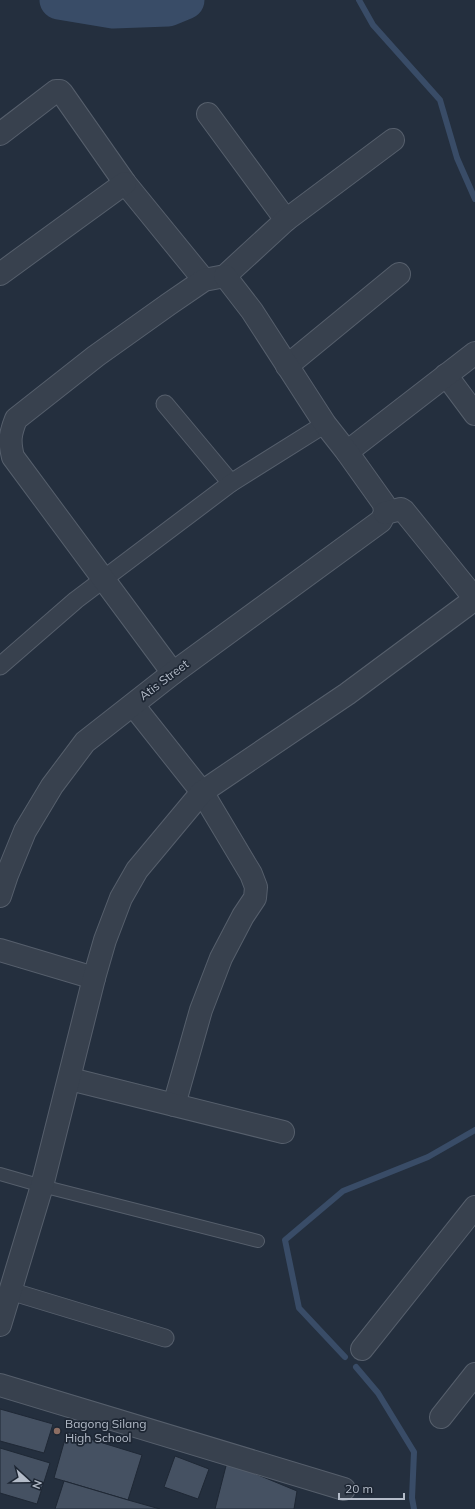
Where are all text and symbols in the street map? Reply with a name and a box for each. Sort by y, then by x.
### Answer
street label: Atis Street [136,656,191,703]
place label: Bagong Silang High School [65,1416,147,1445]
marker: Bagong Silang High School [52,1426,62,1436]
north arrow [8,1461,48,1501]
scale bar [339,1475,404,1501]
text: N [29,1478,45,1491]
text: 20 m [345,1481,373,1496]

